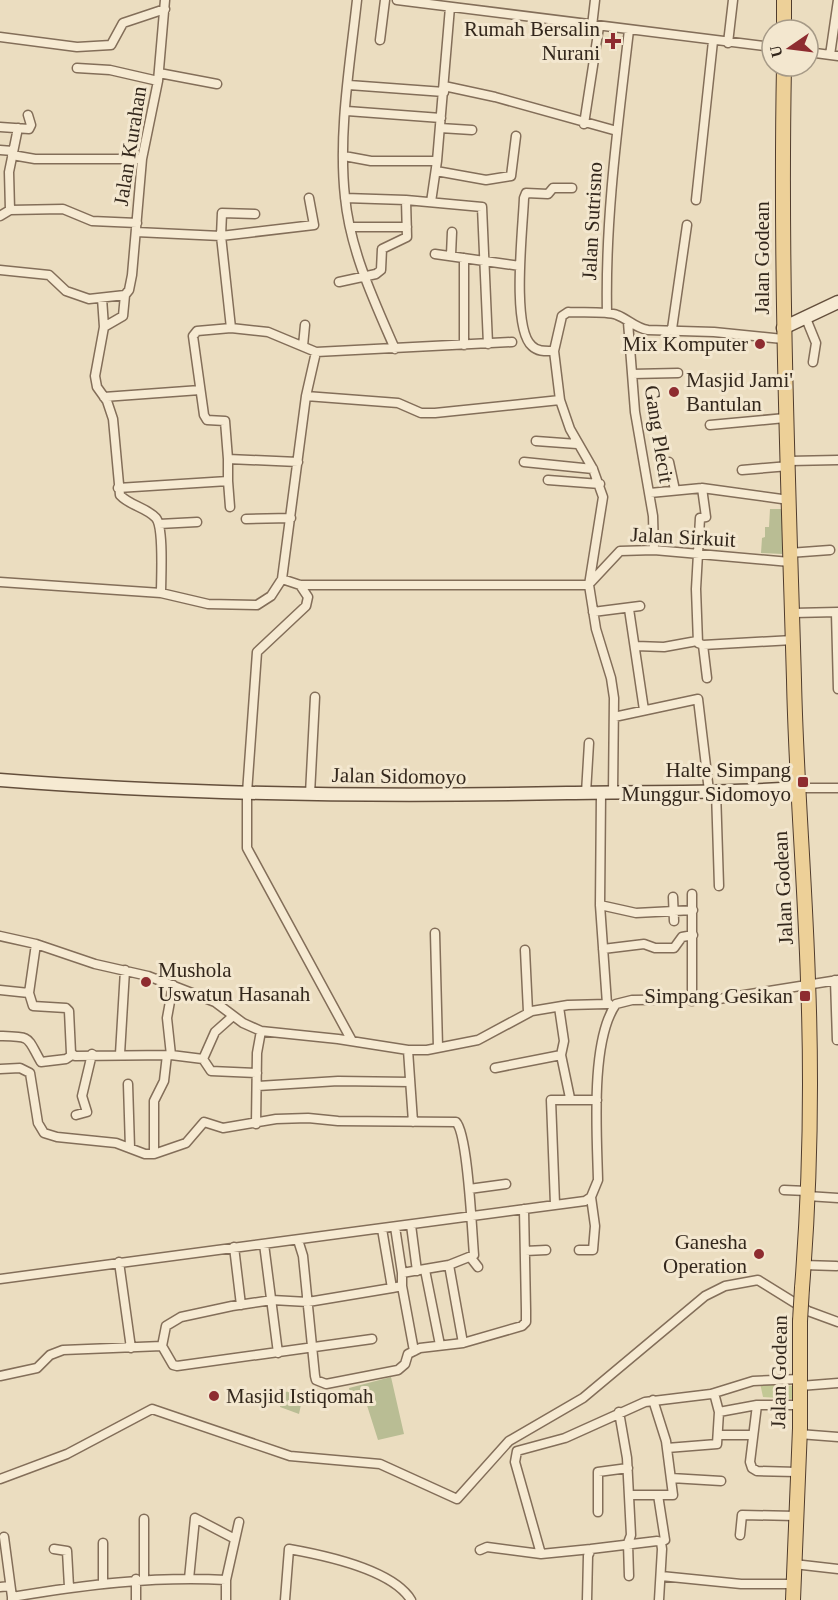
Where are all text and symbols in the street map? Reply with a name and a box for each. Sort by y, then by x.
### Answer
place label: Rumah Bersalin Nurani [464,17,600,65]
north arrow [760,18,820,78]
marker: Rumah Bersalin Nurani [604,32,622,50]
text: U [766,43,786,59]
street label: Jalan Kurahan [109,84,151,207]
street label: Jalan Sutrisno [577,161,607,281]
street label: Jalan Godean [750,201,774,315]
place label: Mix Komputer [623,332,748,356]
marker: Mix Komputer [753,337,767,351]
place label: Masjid Jami' Bantulan [686,368,793,416]
street label: Gang Plecit [639,383,679,485]
marker: Masjid Jami' Bantulan [667,385,681,399]
street label: Jalan Sirkuit [630,522,737,552]
place label: Halte Simpang Munggur Sidomoyo [621,758,791,806]
street label: Jalan Sidomoyo [331,763,467,789]
marker: Halte Simpang Munggur Sidomoyo [796,775,810,789]
street label: Jalan Godean [768,830,798,945]
place label: Mushola Uswatun Hasanah [158,958,311,1006]
marker: Mushola Uswatun Hasanah [139,975,153,989]
place label: Simpang Gesikan [644,984,793,1008]
marker: Simpang Gesikan [798,989,812,1003]
place label: Ganesha Operation [663,1230,748,1278]
marker: Ganesha Operation [752,1247,766,1261]
street label: Jalan Godean [766,1314,792,1429]
place label: Masjid Istiqomah [226,1384,374,1408]
marker: Masjid Istiqomah [207,1389,221,1403]

